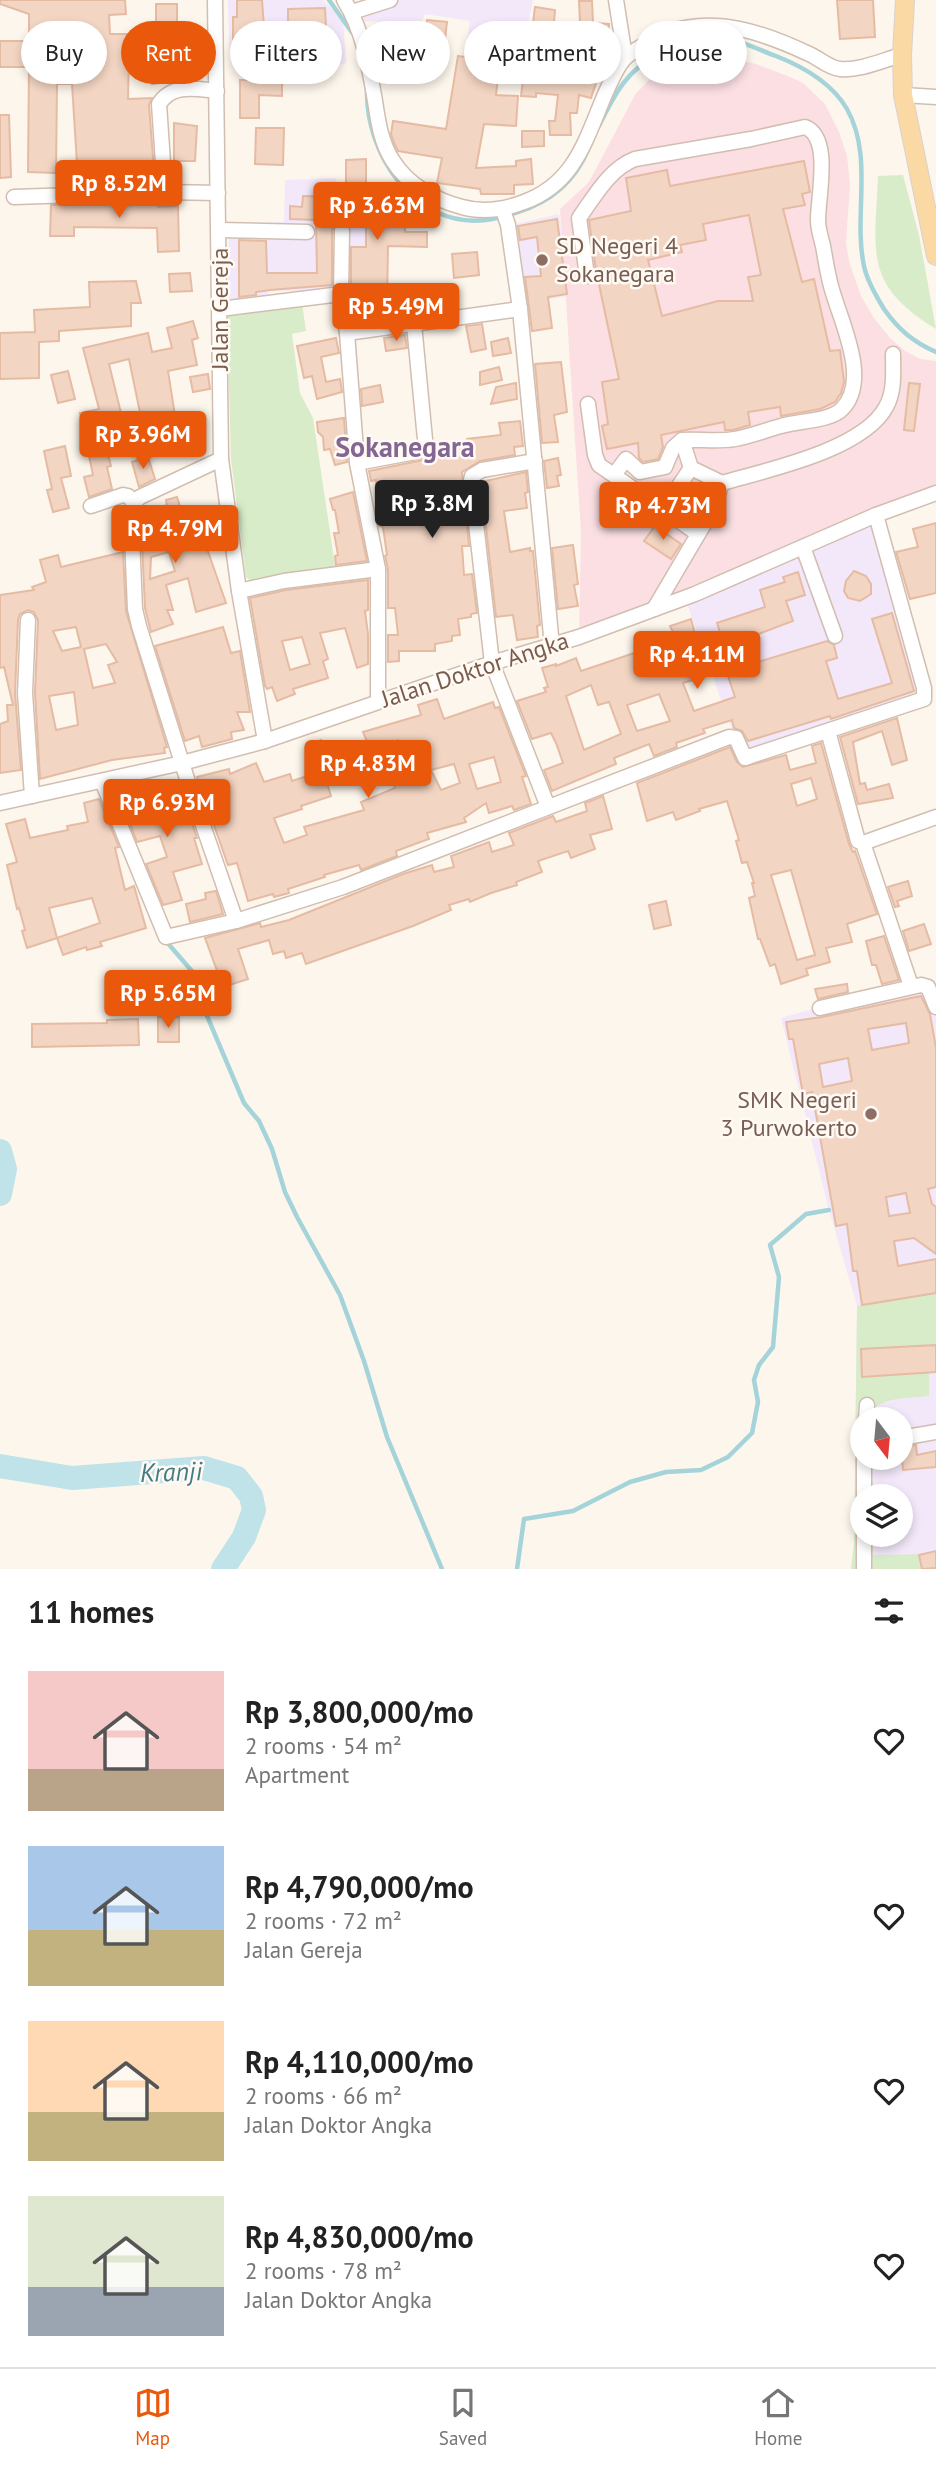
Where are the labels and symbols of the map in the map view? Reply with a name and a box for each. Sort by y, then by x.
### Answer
pin: Rp 8.52M [47,160,191,220]
pin: Rp 3.63M [305,182,449,242]
place label: SD Negeri 4 Sokanegara [556,230,678,289]
street label: Jalan Gereja [204,248,235,371]
marker: SD Negeri 4 Sokanegara [534,252,550,268]
pin: Rp 5.49M [324,284,468,343]
pin: Rp 3.96M [71,412,215,471]
district label: Sokanegara [335,428,475,465]
pin: Rp 3.8M [367,480,497,540]
pin: Rp 4.73M [591,482,735,542]
pin: Rp 4.79M [103,505,247,565]
street label: Jalan Doktor Angka [376,625,573,715]
pin: Rp 4.11M [625,632,769,691]
pin: Rp 4.83M [296,740,440,800]
pin: Rp 6.93M [95,780,239,839]
pin: Rp 5.65M [96,970,240,1030]
place label: SMK Negeri 3 Purwokerto [721,1084,857,1143]
marker: SMK Negeri 3 Purwokerto [863,1106,879,1122]
north arrow [850,1407,914,1470]
water label: Kranji [139,1454,204,1489]

